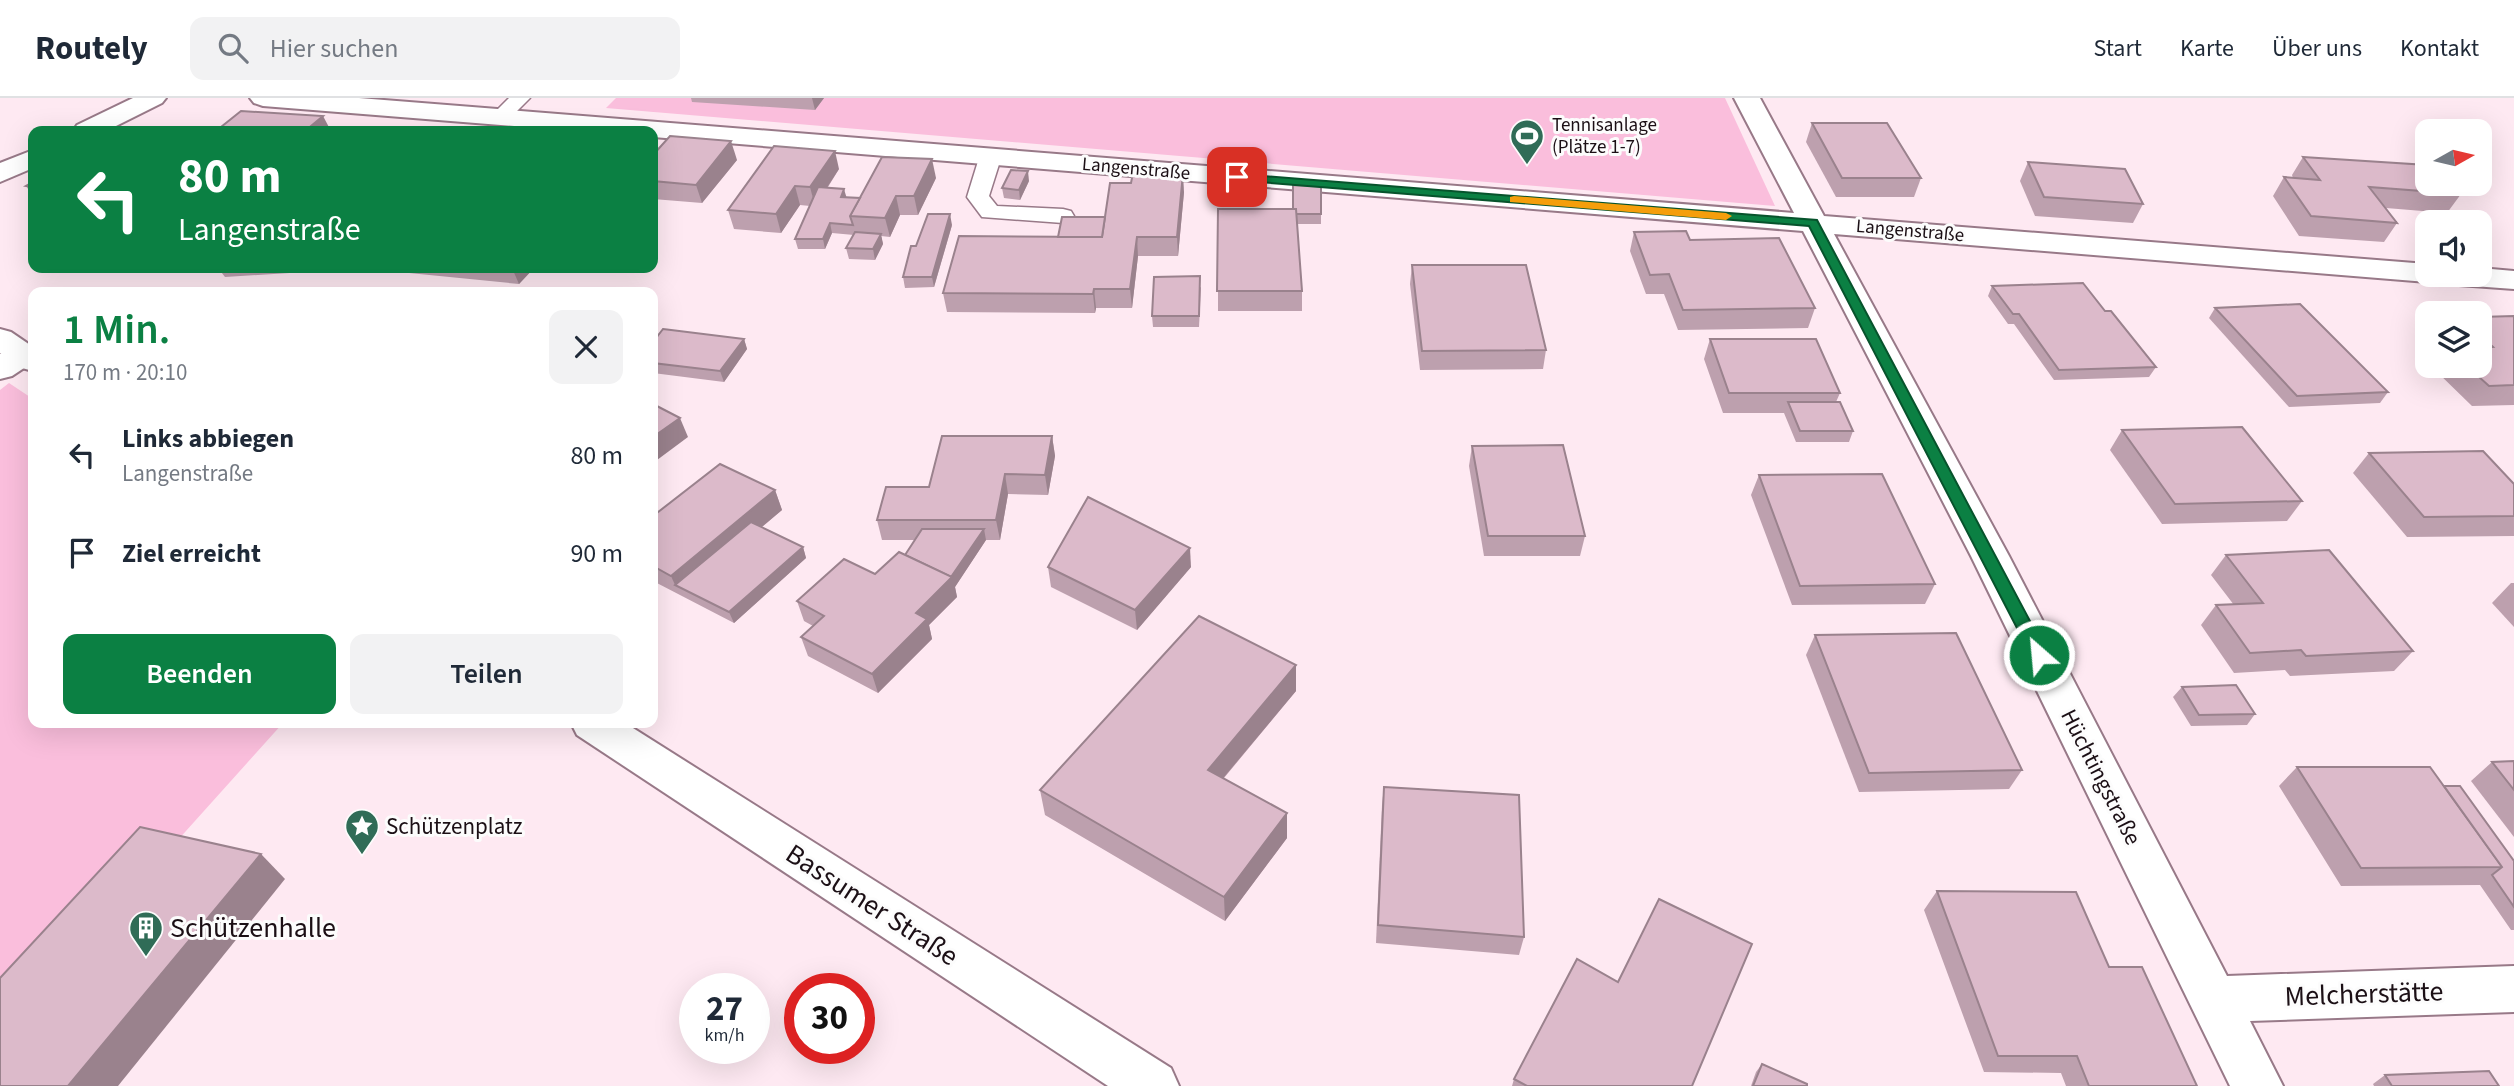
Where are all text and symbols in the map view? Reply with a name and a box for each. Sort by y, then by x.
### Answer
search box [190,17,680,80]
text: Routely [35,25,148,72]
icon: search [214,29,252,67]
text: Hier suchen [270,30,398,67]
text: Start [2094,31,2142,66]
text: Karte [2180,31,2234,66]
text: Über uns [2272,31,2362,66]
text: Kontakt [2400,31,2479,66]
place label: Tennisanlage (Plätze 1-7) [1552,112,1657,161]
sports icon: Tennisanlage (Plätze 1-7) [1508,117,1546,166]
north arrow [2415,119,2492,196]
map controls [2415,119,2492,378]
text: 80 m [178,142,282,212]
pin [1207,147,1267,207]
street label: Langenstraße [1081,151,1191,187]
icon: left [63,154,154,245]
icon: arrive [1218,158,1256,196]
text: Langenstraße [178,207,361,253]
button: sound [2415,210,2492,287]
street label: Langenstraße [1855,213,1965,249]
text: 1 Min. [63,300,170,360]
button: layers [2415,301,2492,378]
button: close [549,310,623,384]
text: 170 m · 20:10 [63,356,187,389]
text: Links abbiegen [122,420,294,457]
icon: left [63,436,101,474]
text: 80 m [570,437,623,474]
text: Langenstraße [122,457,253,490]
icon: arrive [63,534,101,572]
text: Ziel erreicht [122,535,261,572]
text: 90 m [570,535,623,572]
position arrow [2002,618,2076,692]
button: Beenden [63,634,336,714]
button: Teilen [350,634,623,714]
street label: Hüchtingstraße [2053,703,2149,851]
place icon: Schützenplatz [343,807,381,856]
place label: Schützenplatz [386,810,523,843]
street label: Bassumer Straße [778,834,966,976]
place label: Schützenhalle [170,908,336,948]
building icon: Schützenhalle [127,909,165,958]
street label: Melcherstätte [2284,971,2444,1017]
speed limit sign: 30 [784,973,875,1064]
text: 27 [706,984,743,1034]
text: km/h [705,1023,744,1048]

